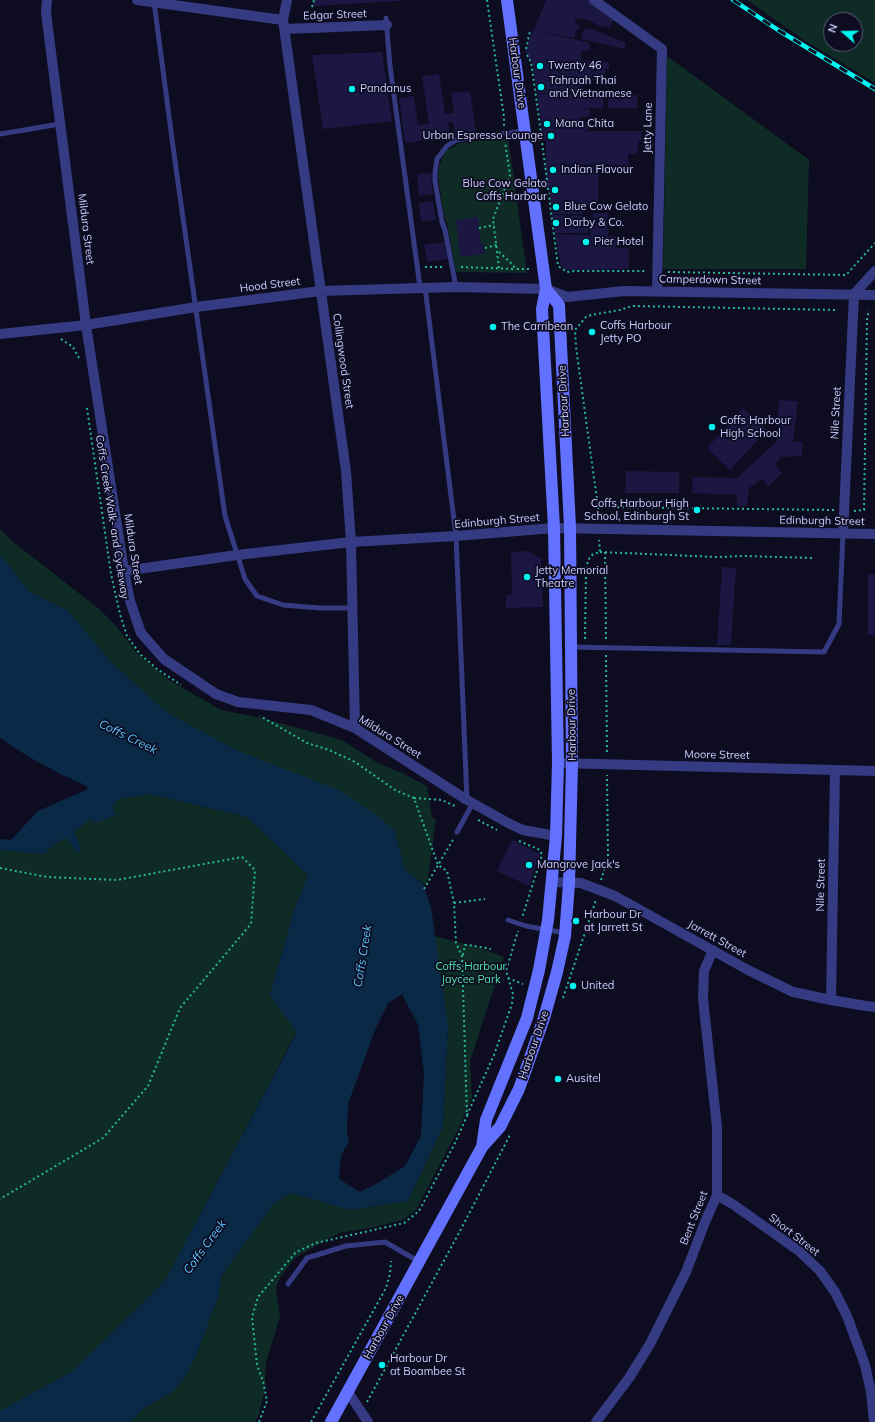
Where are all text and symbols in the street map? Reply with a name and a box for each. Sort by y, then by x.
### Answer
street label: Edgar Street [303,7,367,23]
north arrow [823,12,863,52]
text: N [825,22,841,35]
street label: Harbour Drive [505,37,529,109]
place label: Twenty 46 [548,59,602,73]
marker: Twenty 46 [535,61,545,71]
place label: Tahruah Thai and Vietnamese [549,74,632,100]
place label: Pandanus [360,82,411,96]
marker: Tahruah Thai and Vietnamese [536,82,546,92]
marker: Pandanus [347,84,357,94]
street label: Jetty Lane [641,102,655,154]
place label: Mana Chita [555,117,614,131]
marker: Mana Chita [542,119,552,129]
place label: Urban Espresso Lounge [422,129,543,143]
marker: Urban Espresso Lounge [546,131,556,141]
place label: Indian Flavour [561,163,633,177]
marker: Indian Flavour [548,165,558,175]
place label: Blue Cow Gelato Coffs Harbour [463,177,547,203]
marker: Blue Cow Gelato Coffs Harbour [550,185,560,195]
street label: Mildura Street [75,193,97,265]
place label: Blue Cow Gelato [564,200,648,214]
marker: Blue Cow Gelato [551,202,561,212]
place label: Darby & Co. [564,216,624,230]
marker: Darby & Co. [551,218,561,228]
place label: Pier Hotel [594,235,644,249]
marker: Pier Hotel [581,237,591,247]
street label: Camperdown Street [659,273,761,287]
street label: Hood Street [239,275,301,295]
street label: Collingwood Street [330,312,356,410]
place label: Coffs Harbour Jetty PO [600,319,671,345]
place label: The Carribean [501,320,573,334]
marker: The Carribean [488,322,498,332]
marker: Coffs Harbour Jetty PO [587,327,597,337]
street label: Harbour Drive [556,365,572,437]
street label: Nile Street [828,386,844,440]
place label: Coffs Harbour High School [720,414,791,440]
marker: Coffs Harbour High School [707,422,717,432]
street label: Coffs Creek Walk- and Cycleway [93,434,131,600]
place label: Coffs Harbour High School, Edinburgh St [584,497,689,523]
marker: Coffs Harbour High School, Edinburgh St [692,505,702,515]
street label: Edinburgh Street [454,511,540,531]
street label: Mildura Street [121,513,145,585]
street label: Edinburgh Street [779,514,865,528]
place label: Jetty Memorial Theatre [535,564,608,590]
marker: Jetty Memorial Theatre [522,572,532,582]
street label: Harbour Drive [565,689,579,761]
street label: Mildura Street [356,712,424,762]
water label: Coffs Creek [96,717,160,757]
street label: Moore Street [684,748,750,762]
place label: Mangrove Jack's [537,858,620,872]
street label: Nile Street [814,859,828,911]
marker: Mangrove Jack's [524,860,534,870]
place label: Harbour Dr at Jarrett St [584,908,643,934]
marker: Harbour Dr at Jarrett St [571,916,581,926]
street label: Jarrett Street [685,917,749,961]
water label: Coffs Creek [351,924,375,988]
park label: Coffs Harbour Jaycee Park [435,960,507,986]
place label: United [581,979,614,993]
marker: United [568,981,578,991]
street label: Harbour Drive [516,1009,552,1081]
place label: Ausitel [566,1072,601,1086]
marker: Ausitel [553,1074,563,1084]
street label: Bent Street [677,1189,711,1247]
street label: Short Street [766,1211,822,1259]
water label: Coffs Creek [181,1217,229,1277]
street label: Harbour Drive [361,1292,407,1362]
place label: Harbour Dr at Boambee St [390,1352,465,1378]
marker: Harbour Dr at Boambee St [377,1360,387,1370]

